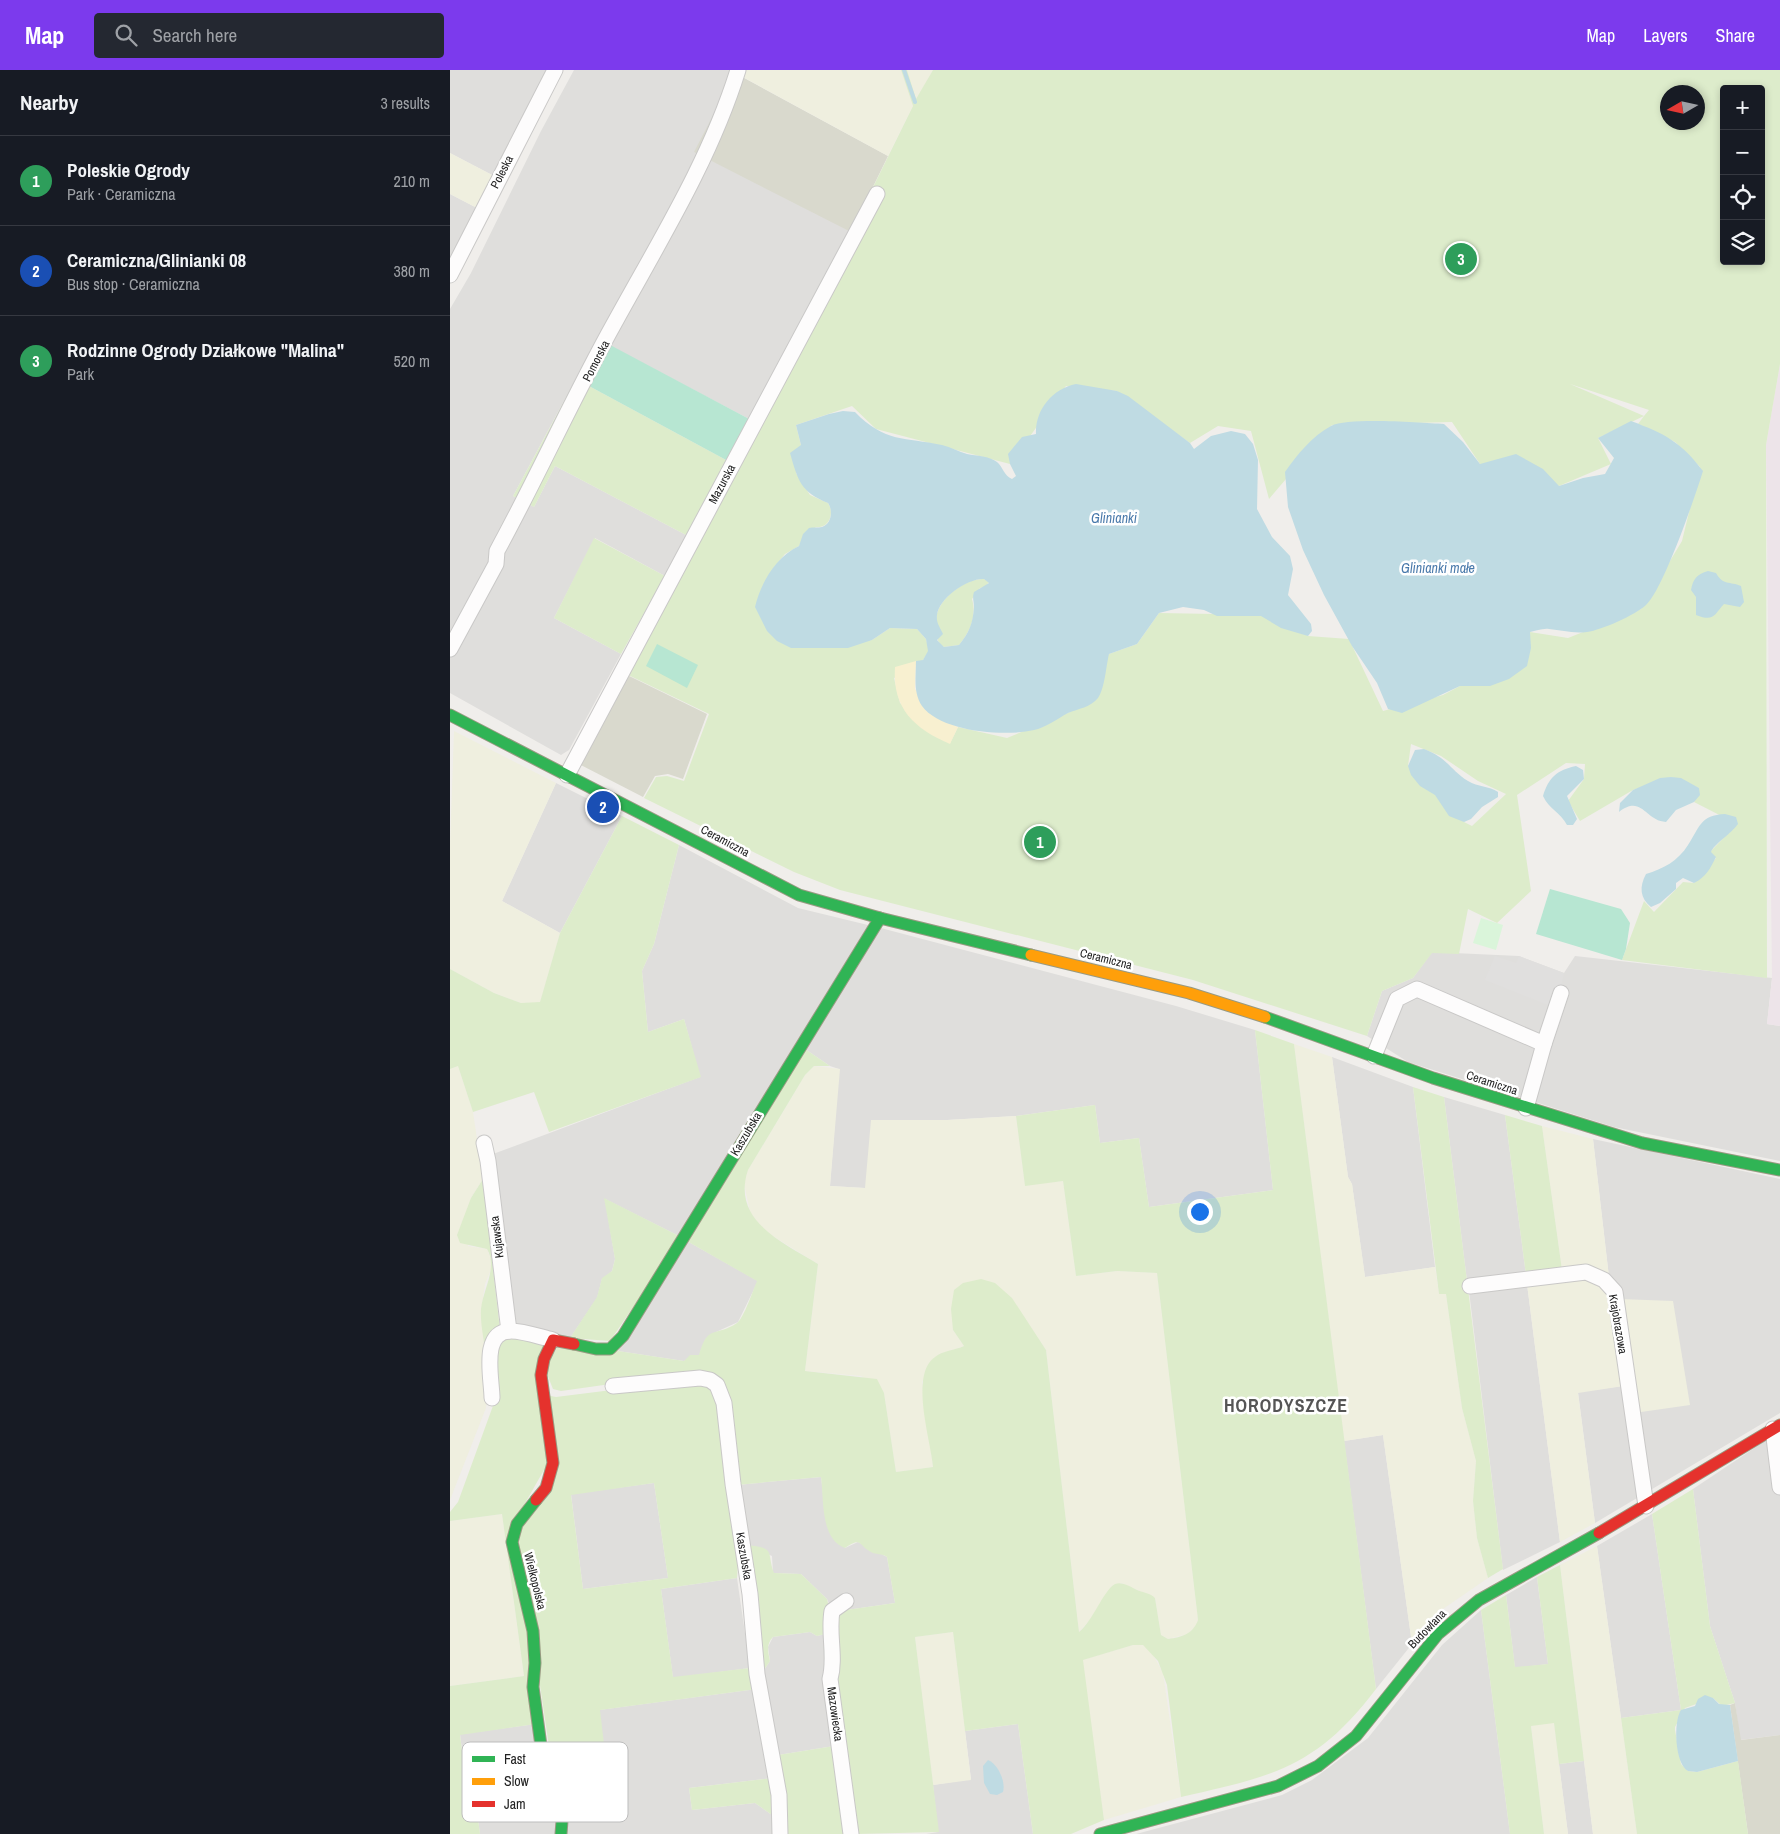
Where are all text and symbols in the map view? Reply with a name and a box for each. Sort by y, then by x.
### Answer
search box [94,13,444,58]
text: Map [25,19,64,51]
icon: search [112,21,140,49]
text: Search here [152,22,237,48]
text: Map [1587,23,1615,48]
text: Layers [1643,23,1688,48]
text: Share [1716,23,1755,48]
north arrow [1660,85,1705,130]
map controls [1720,85,1765,265]
button: + [1720,85,1765,130]
text: Nearby [20,88,78,117]
text: 3 results [380,92,430,114]
button: − [1720,130,1765,175]
street label: Poleska [487,152,517,191]
text: Poleskie Ogrody [67,157,190,183]
text: 1 [32,170,40,192]
text: 210 m [394,170,430,192]
button: locate [1720,175,1765,220]
text: Park · Ceramiczna [67,183,176,205]
button: layers [1720,220,1765,265]
pin: 3 [1445,240,1477,278]
text: Ceramiczna/Glinianki 08 [67,247,246,273]
text: 2 [32,260,40,282]
text: 380 m [394,260,430,282]
text: Bus stop · Ceramiczna [67,273,200,295]
text: Rodzinne Ogrody Działkowe "Malina" [67,337,344,363]
street label: Pomorska [579,337,613,384]
text: 3 [32,350,40,372]
text: 520 m [394,350,430,372]
text: Park [67,363,94,385]
street label: Mazurska [705,461,739,507]
water label: Glinianki [1091,509,1138,527]
water label: Glinianki małe [1401,559,1475,577]
pin: 2 [587,788,619,826]
street label: Ceramiczna [698,821,753,861]
pin: 1 [1024,823,1056,861]
street label: Ceramiczna [1078,945,1134,973]
street label: Ceramiczna [1464,1067,1520,1099]
street label: Kaszubska [727,1109,766,1159]
your location [1187,1199,1213,1225]
street label: Kujawska [486,1215,508,1259]
street label: Krajobrazowa [1605,1293,1631,1356]
district label: HORODYSZCZE [1224,1393,1348,1418]
street label: Kaszubska [732,1531,756,1582]
street label: Wielkopolska [520,1551,550,1612]
street label: Budowlana [1404,1606,1450,1652]
street label: Mazowiecka [823,1686,847,1743]
legend [462,1742,628,1822]
text: Fast [504,1750,526,1768]
text: Slow [504,1772,530,1790]
text: Jam [504,1795,526,1813]

